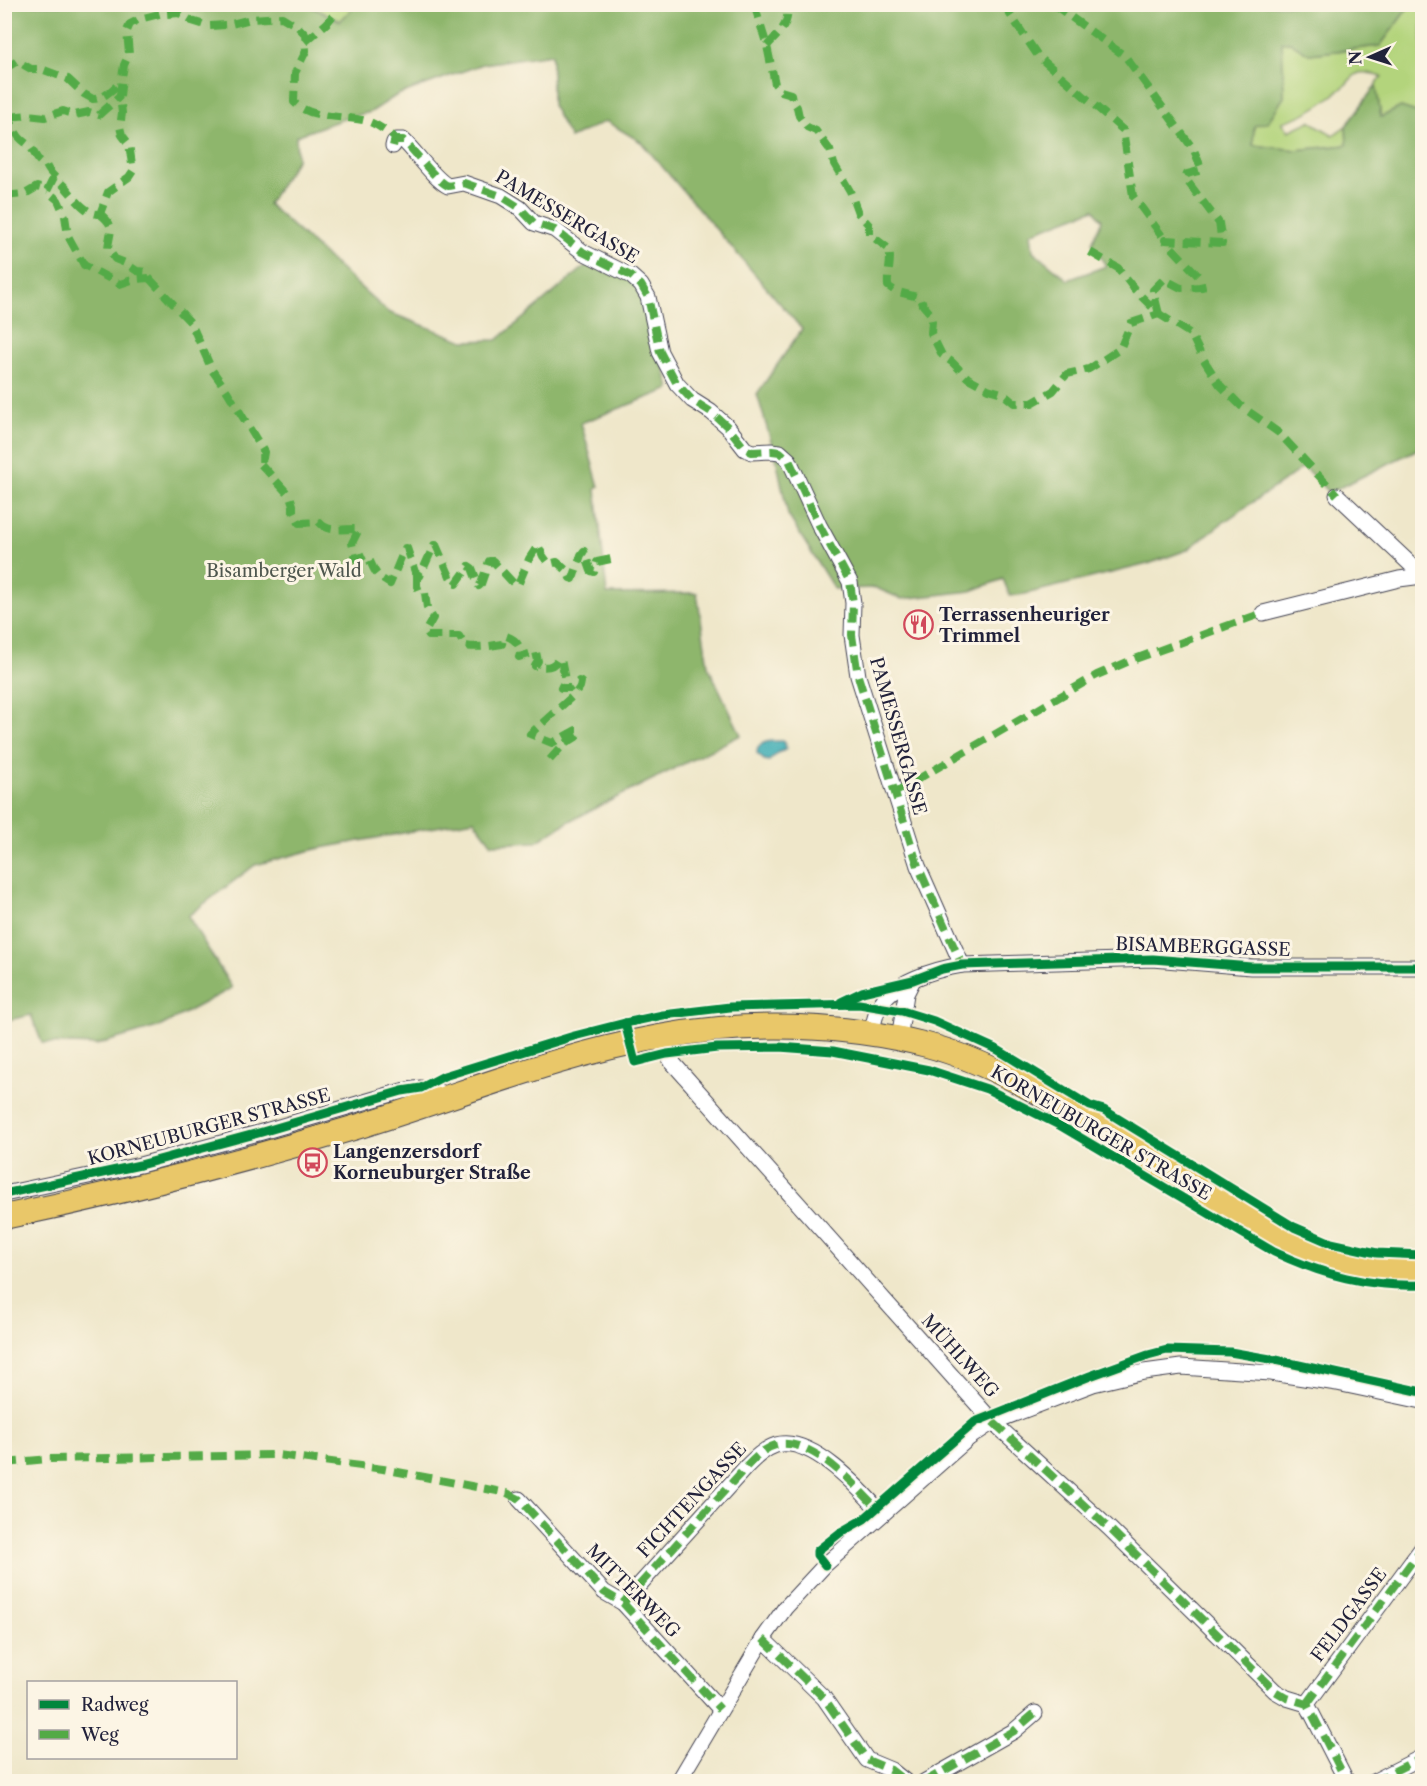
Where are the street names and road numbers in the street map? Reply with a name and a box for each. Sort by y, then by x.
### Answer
street label: PAMESSERGASSE [491,166,643,268]
street label: PAMESSERGASSE [865,654,931,818]
street label: BISAMBERGGASSE [1115,933,1291,961]
street label: KORNEUBURGER STRASSE [987,1061,1215,1205]
street label: KORNEUBURGER STRASSE [85,1084,333,1170]
street label: MÜHLWEG [917,1309,1004,1403]
street label: FICHTENGASSE [633,1438,751,1562]
street label: MITTERWEG [582,1540,685,1643]
street label: FELDGASSE [1307,1564,1391,1666]

